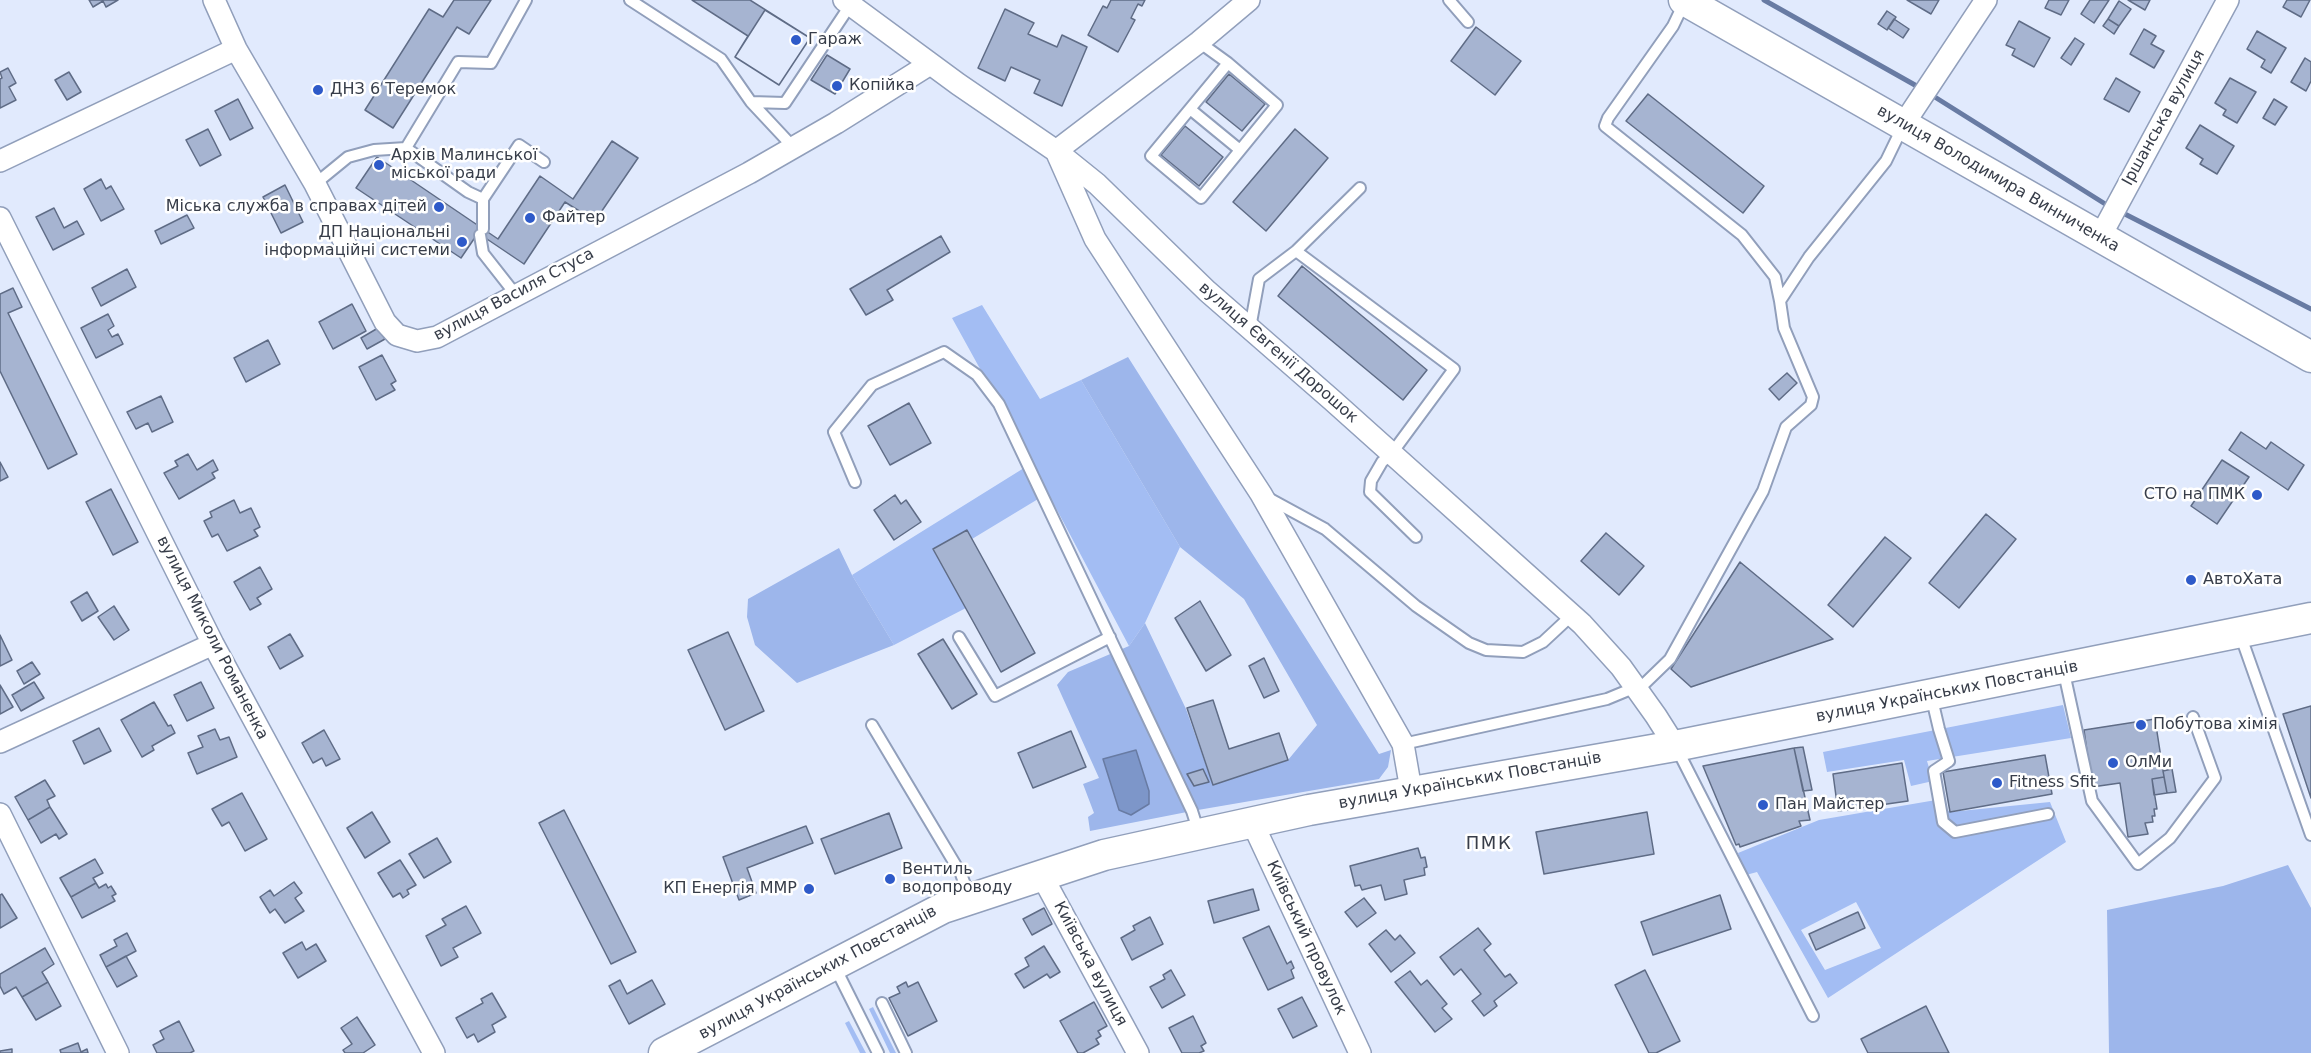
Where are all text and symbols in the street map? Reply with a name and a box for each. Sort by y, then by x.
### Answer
place label: Гараж [808,30,862,50]
marker: Гараж [789,33,803,47]
street label: Іршанська вулиця [2119,47,2209,189]
place label: Копійка [849,76,915,96]
marker: Копійка [830,79,844,93]
place label: ДНЗ 6 Теремок [330,80,456,100]
marker: ДНЗ 6 Теремок [311,83,325,97]
street label: вулиця Володимира Винниченка [1873,101,2123,257]
place label: Архів Малинської міської ради [391,146,537,184]
marker: Архів Малинської міської ради [372,158,386,172]
place label: Міська служба в справах дітей [166,197,427,217]
marker: Міська служба в справах дітей [432,200,446,214]
place label: Файтер [542,208,605,228]
marker: Файтер [523,211,537,225]
place label: ДП Національні інформаційні системи [264,223,450,261]
marker: ДП Національні інформаційні системи [455,235,469,249]
street label: вулиця Василя Стуса [431,245,597,345]
street label: вулиця Євгенії Дорошок [1194,279,1362,427]
place label: СТО на ПМК [2144,485,2245,505]
marker: СТО на ПМК [2250,488,2264,502]
street label: вулиця Миколи Романенка [152,533,272,743]
place label: АвтоХата [2203,570,2282,590]
marker: АвтоХата [2184,573,2198,587]
street label: вулиця Українських Повстанців [1814,657,2080,727]
place label: Побутова хімія [2153,715,2278,735]
marker: Побутова хімія [2134,718,2148,732]
street label: вулиця Українських Повстанців [1337,748,1603,814]
place label: ОлМи [2125,753,2172,773]
marker: ОлМи [2106,756,2120,770]
place label: Fitness Sfit [2009,773,2096,793]
marker: Fitness Sfit [1990,776,2004,790]
place label: Пан Майстер [1775,795,1885,815]
marker: Пан Майстер [1756,798,1770,812]
district label: ПМК [1466,833,1512,855]
street label: Київський провулок [1262,858,1350,1018]
place label: Вентиль водопроводу [902,860,1012,898]
marker: Вентиль водопроводу [883,872,897,886]
place label: КП Енергія ММР [663,879,797,899]
marker: КП Енергія ММР [802,882,816,896]
street label: Київська вулиця [1049,898,1131,1030]
street label: вулиця Українських Повстанців [696,902,940,1044]

